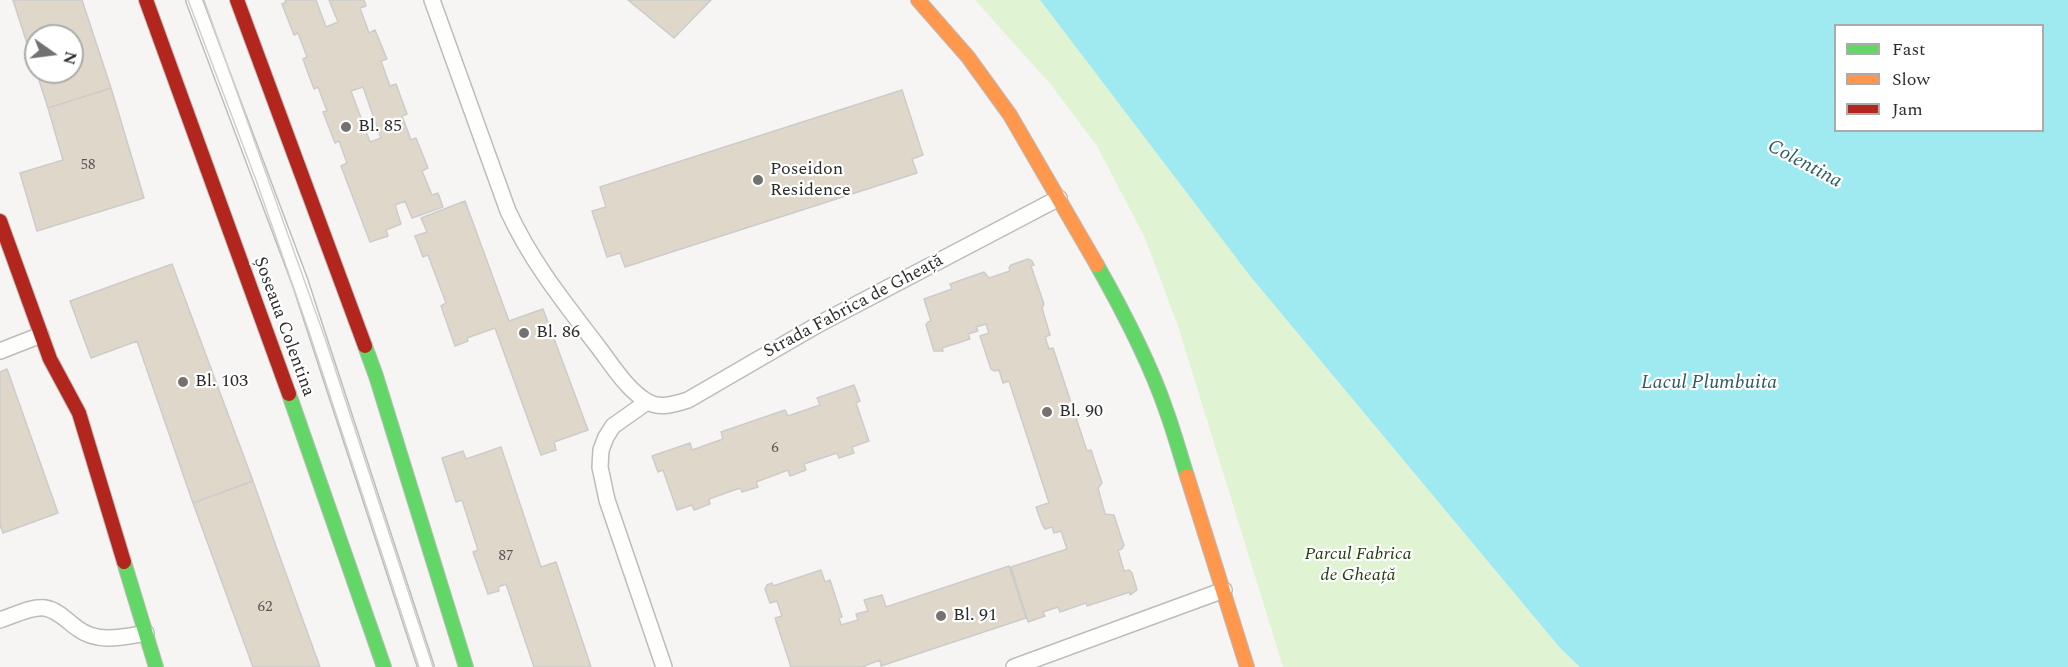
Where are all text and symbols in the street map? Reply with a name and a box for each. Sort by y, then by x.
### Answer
north arrow [24,24,84,84]
legend [1834,24,2044,132]
text: Fast [1892,36,1925,63]
text: N [56,49,83,67]
text: Slow [1892,66,1930,93]
text: Jam [1892,96,1923,123]
place label: Bl. 85 [358,116,402,138]
marker: Bl. 85 [339,120,353,134]
water label: Colentina [1763,135,1845,195]
house number: 58 [81,157,95,175]
place label: Poseidon Residence [770,159,851,201]
marker: Poseidon Residence [751,173,765,187]
street label: Strada Fabrica de Gheață [760,250,948,364]
street label: Șoseaua Colentina [248,254,318,400]
place label: Bl. 86 [536,322,580,344]
marker: Bl. 86 [517,326,531,340]
place label: Bl. 103 [195,371,248,393]
water label: Lacul Plumbuita [1641,372,1777,396]
marker: Bl. 103 [176,375,190,389]
place label: Bl. 90 [1059,401,1103,423]
marker: Bl. 90 [1040,405,1054,419]
house number: 6 [771,440,779,458]
park label: Parcul Fabrica de Gheață [1304,544,1412,586]
house number: 87 [499,548,513,566]
house number: 62 [258,599,272,617]
place label: Bl. 91 [953,605,997,627]
marker: Bl. 91 [934,609,948,623]

